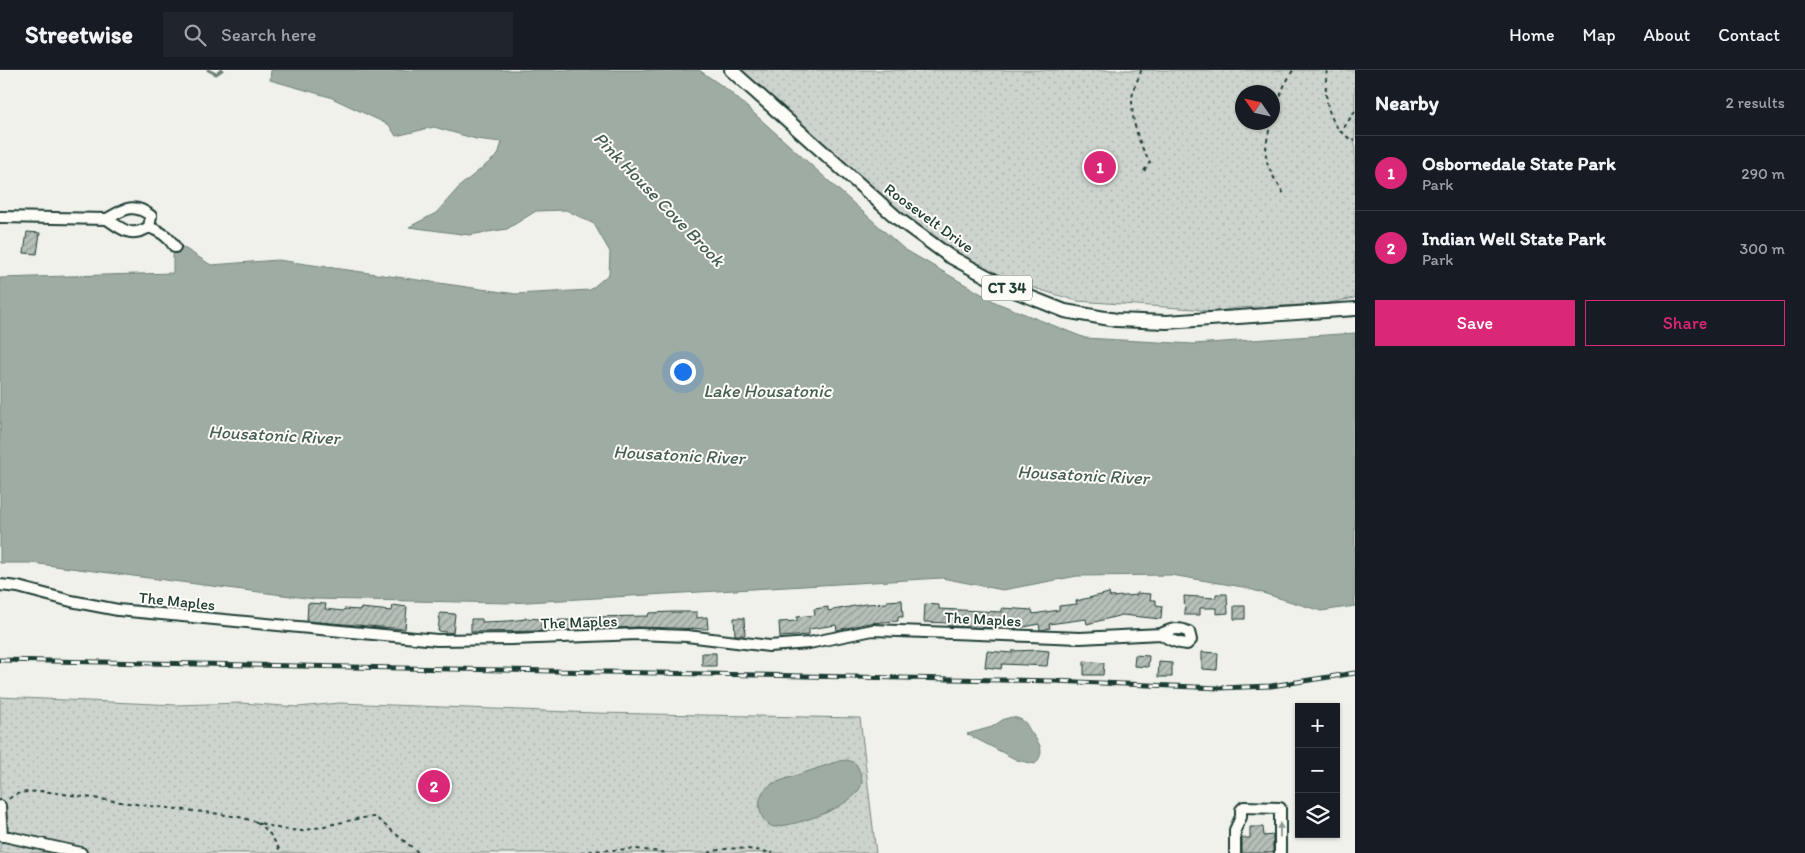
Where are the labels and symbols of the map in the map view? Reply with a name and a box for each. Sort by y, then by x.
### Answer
north arrow [1235,85,1280,130]
water label: Pink House Cove Brook [589,127,730,272]
pin: 1 [1084,148,1116,186]
street label: Roosevelt Drive [881,179,978,257]
road number: CT 34 [982,276,1032,300]
your location [670,359,696,385]
water label: Lake Housatonic [703,380,833,402]
water label: Housatonic River [208,421,342,450]
water label: Housatonic River [613,441,747,470]
water label: Housatonic River [1017,461,1151,490]
street label: The Maples [138,588,216,614]
street label: The Maples [944,608,1022,630]
street label: The Maples [540,611,618,633]
pin: 2 [418,767,450,805]
one-way arrow [1276,822,1284,838]

